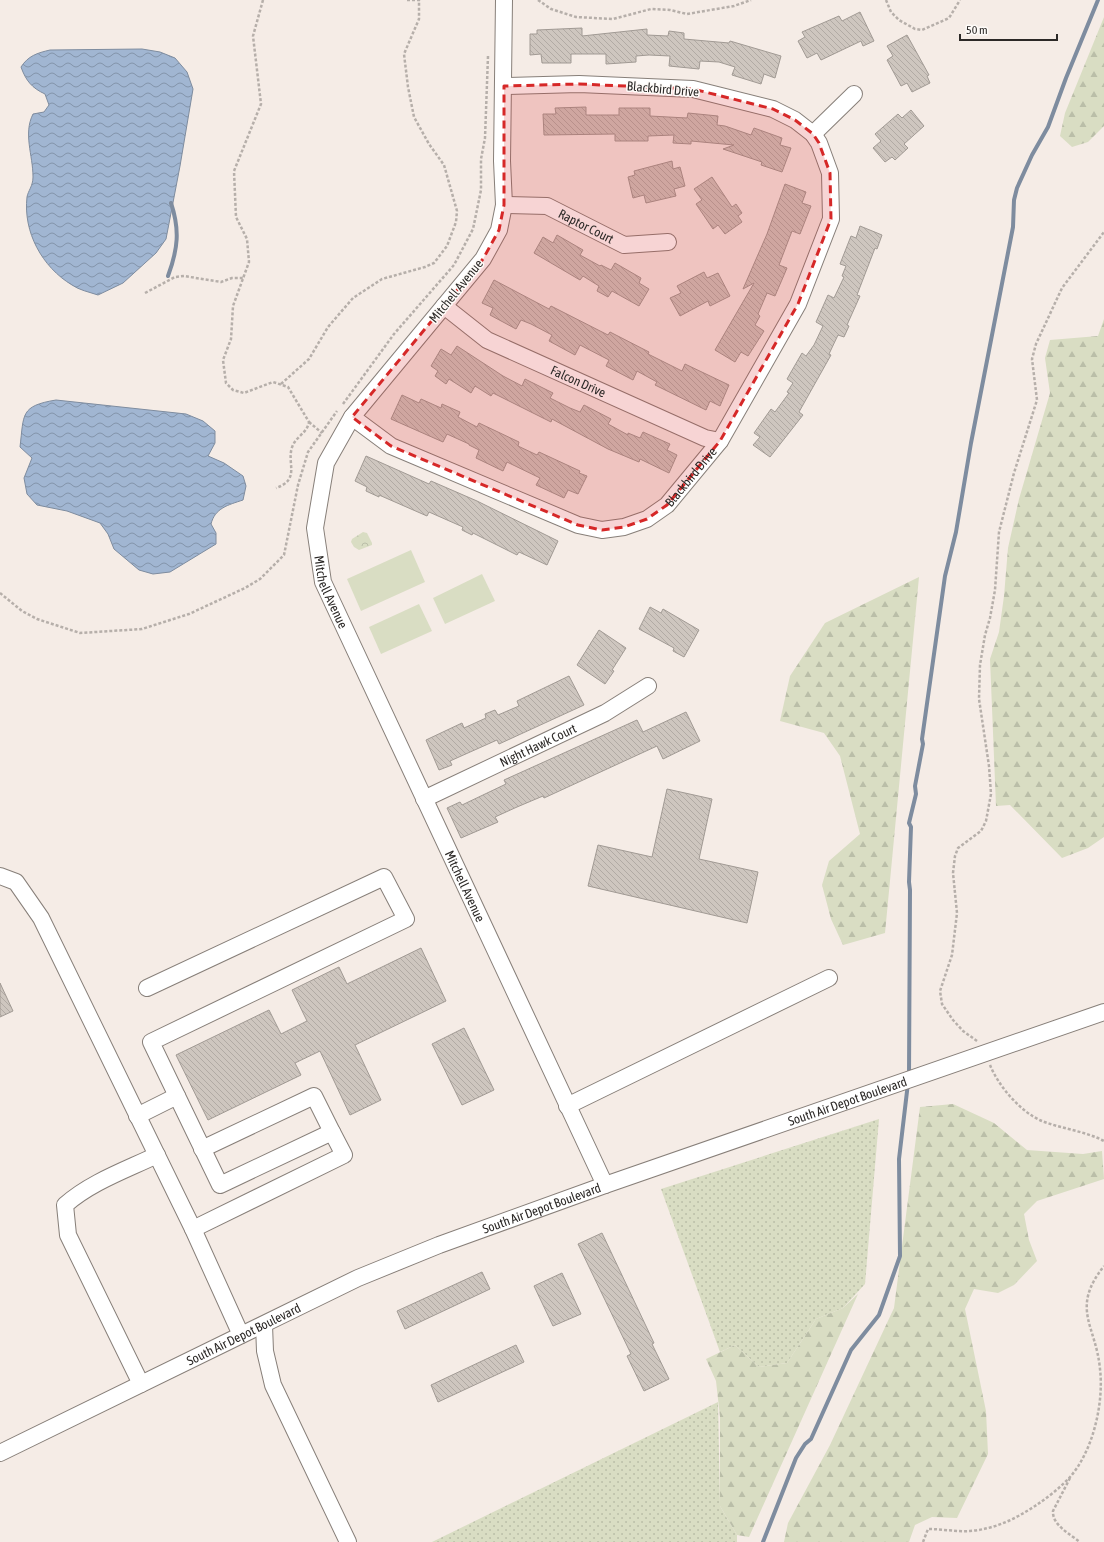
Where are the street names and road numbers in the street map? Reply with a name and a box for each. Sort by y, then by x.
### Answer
street label: Blackbird Drive [626,78,700,100]
street label: Raptor Court [556,206,617,246]
street label: Mitchell Avenue [426,256,486,326]
street label: Falcon Drive [549,362,608,400]
street label: Blackbird Drive [662,444,719,509]
street label: Mitchell Avenue [312,554,351,631]
street label: Night Hawk Court [497,720,579,769]
street label: Mitchell Avenue [442,848,488,924]
street label: South Air Depot Boulevard [786,1073,909,1128]
street label: South Air Depot Boulevard [480,1180,603,1236]
street label: South Air Depot Boulevard [184,1300,303,1368]

